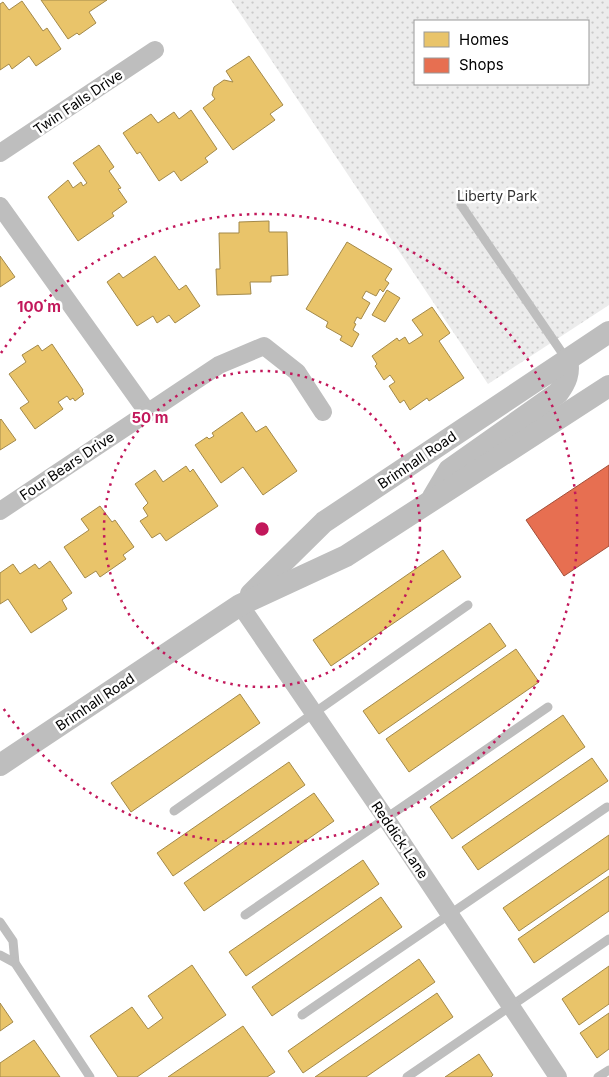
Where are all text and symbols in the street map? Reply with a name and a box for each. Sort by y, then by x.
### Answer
legend [414,20,589,85]
text: Homes [459,30,509,49]
text: Shops [459,55,504,74]
street label: Twin Falls Drive [30,65,126,138]
park label: Liberty Park [457,187,537,204]
text: 100 m [17,297,61,316]
text: 50 m [132,408,168,427]
street label: Brimhall Road [374,427,459,492]
street label: Four Bears Drive [16,428,117,503]
centre of rings [253,520,271,538]
street label: Brimhall Road [52,669,137,734]
street label: Reddick Lane [368,798,432,882]

